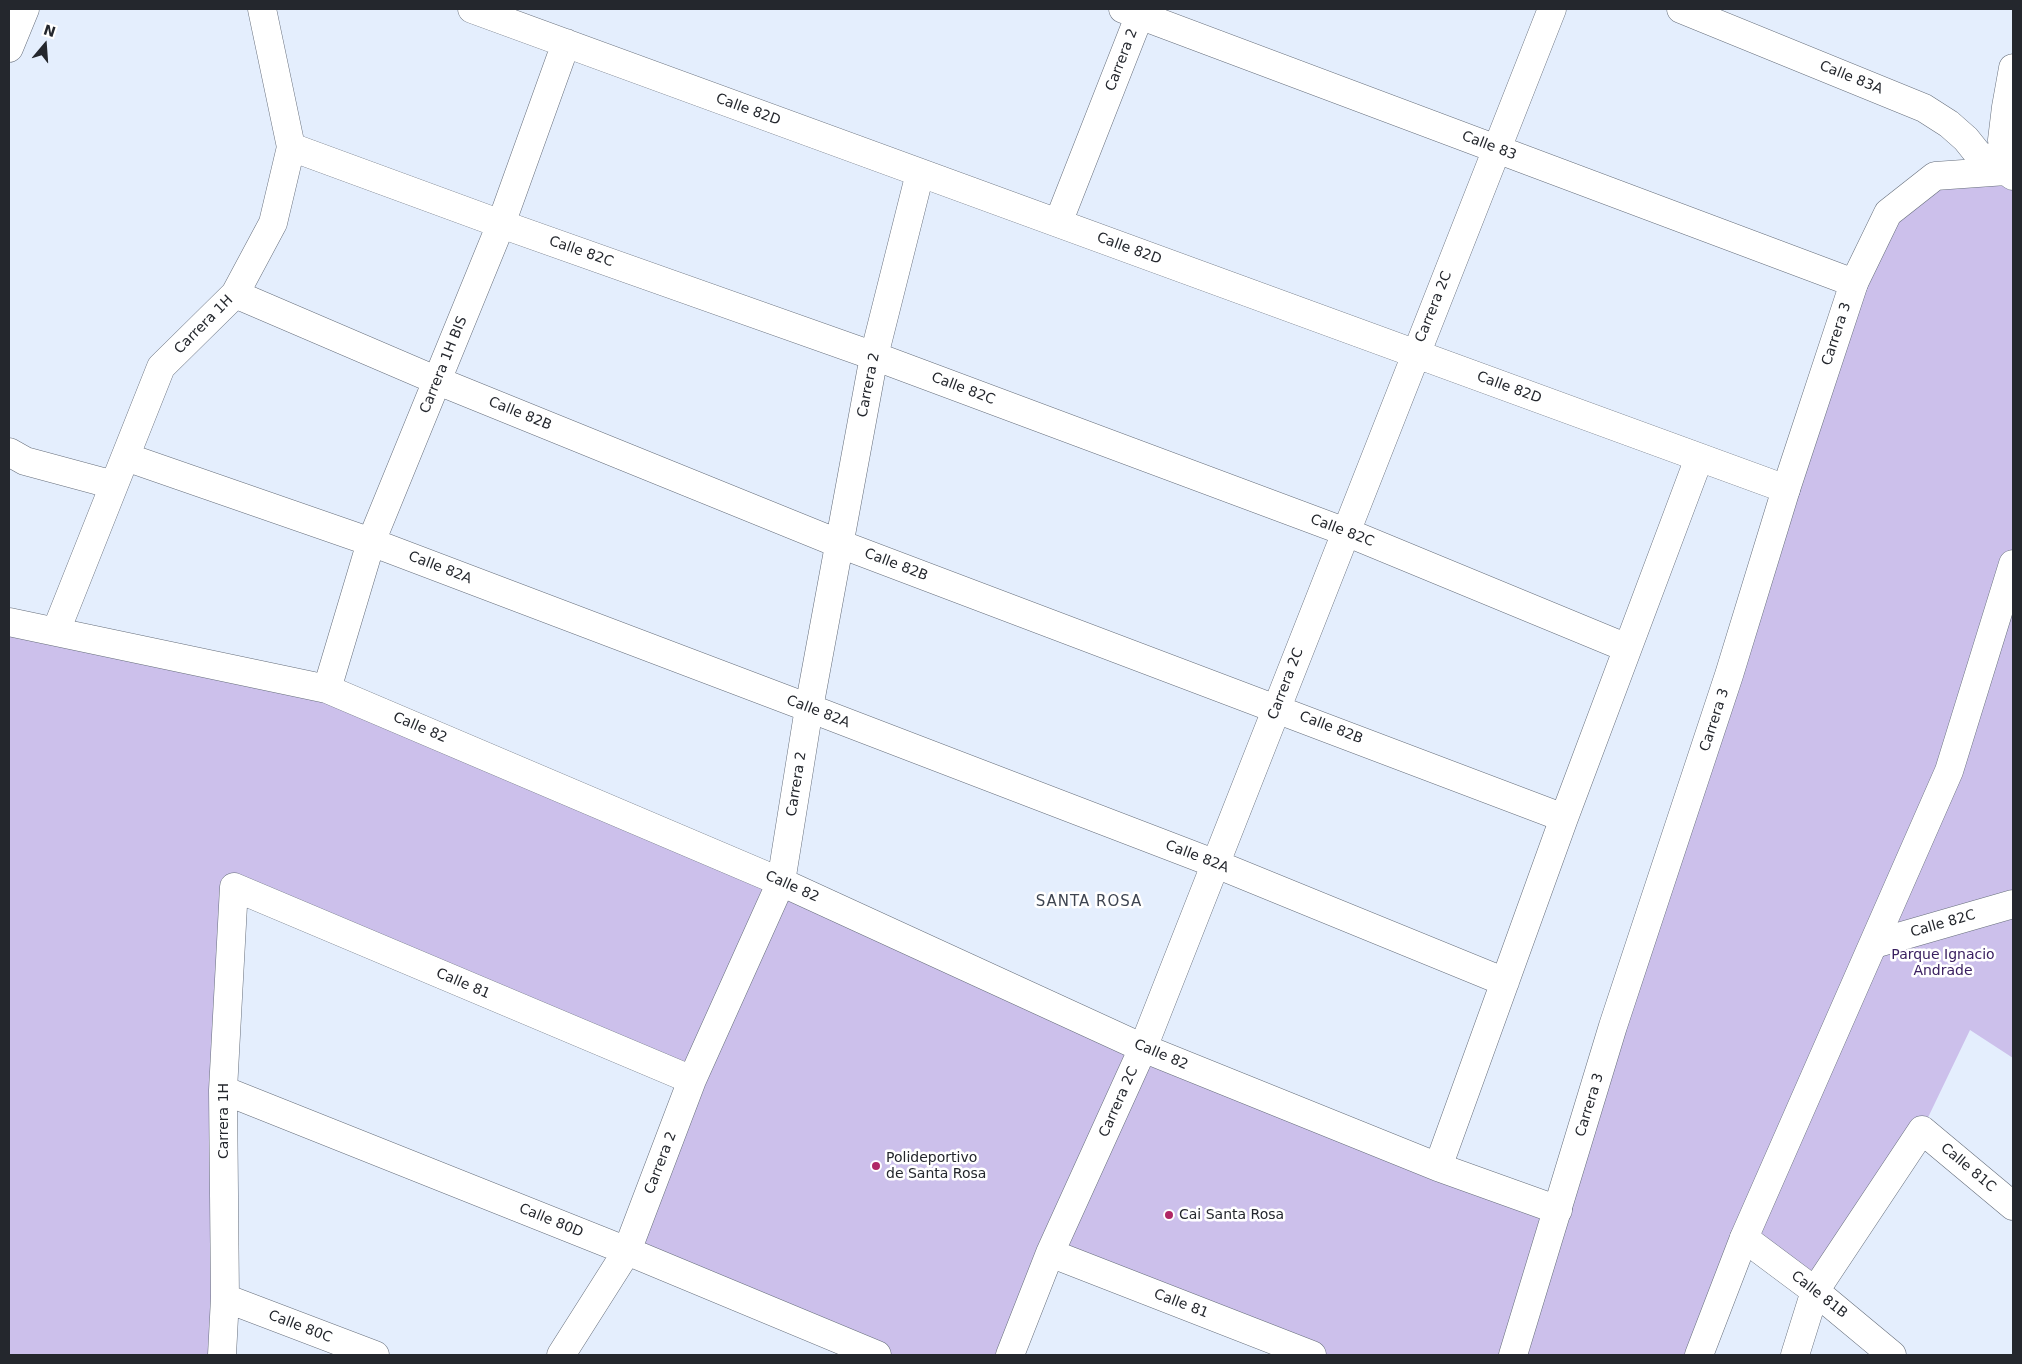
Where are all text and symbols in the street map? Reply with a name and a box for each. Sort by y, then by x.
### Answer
north arrow [20,20,70,70]
text: N [42,21,58,40]
street label: Carrera 2 [1102,26,1142,94]
street label: Calle 83A [1817,58,1885,98]
street label: Calle 82D [713,91,783,129]
street label: Calle 83 [1459,128,1519,164]
street label: Calle 82D [1094,230,1164,268]
street label: Calle 82C [547,233,615,271]
street label: Carrera 2C [1412,269,1456,345]
street label: Carrera 1H [171,292,237,358]
street label: Carrera 3 [1819,300,1855,368]
street label: Carrera 1H BIS [417,314,471,416]
street label: Carrera 2 [854,351,884,419]
street label: Calle 82C [929,369,997,409]
street label: Calle 82D [1474,369,1544,407]
street label: Calle 82B [486,394,554,434]
street label: Calle 82C [1308,511,1376,551]
street label: Calle 82B [862,545,930,585]
street label: Calle 82A [406,548,474,588]
street label: Carrera 2C [1265,646,1307,722]
street label: Carrera 3 [1697,686,1733,754]
street label: Calle 82A [784,692,852,732]
street label: Calle 82B [1297,708,1365,748]
street label: Calle 82 [390,709,450,747]
street label: Carrera 2 [784,750,810,818]
street label: Calle 82A [1163,837,1231,877]
street label: Calle 82 [763,868,821,906]
district label: SANTA ROSA [1034,893,1144,911]
street label: Calle 82C [1909,907,1977,941]
park label: Parque Ignacio Andrade [1891,947,1995,980]
street label: Calle 81 [433,965,493,1003]
street label: Calle 82 [1131,1036,1191,1074]
street label: Carrera 2C [1096,1064,1142,1140]
street label: Carrera 3 [1572,1071,1608,1139]
street label: Carrera 1H [216,1083,232,1159]
street label: Carrera 2 [641,1129,681,1197]
street label: Calle 81C [1937,1140,1999,1196]
place label: Polideportivo de Santa Rosa [886,1150,986,1182]
marker: Polideportivo de Santa Rosa [870,1160,882,1172]
street label: Calle 80D [516,1201,586,1241]
place label: Cai Santa Rosa [1179,1207,1284,1223]
marker: Cai Santa Rosa [1163,1209,1175,1221]
street label: Calle 81B [1788,1268,1850,1322]
street label: Calle 81 [1151,1286,1211,1322]
street label: Calle 80C [266,1307,334,1347]

